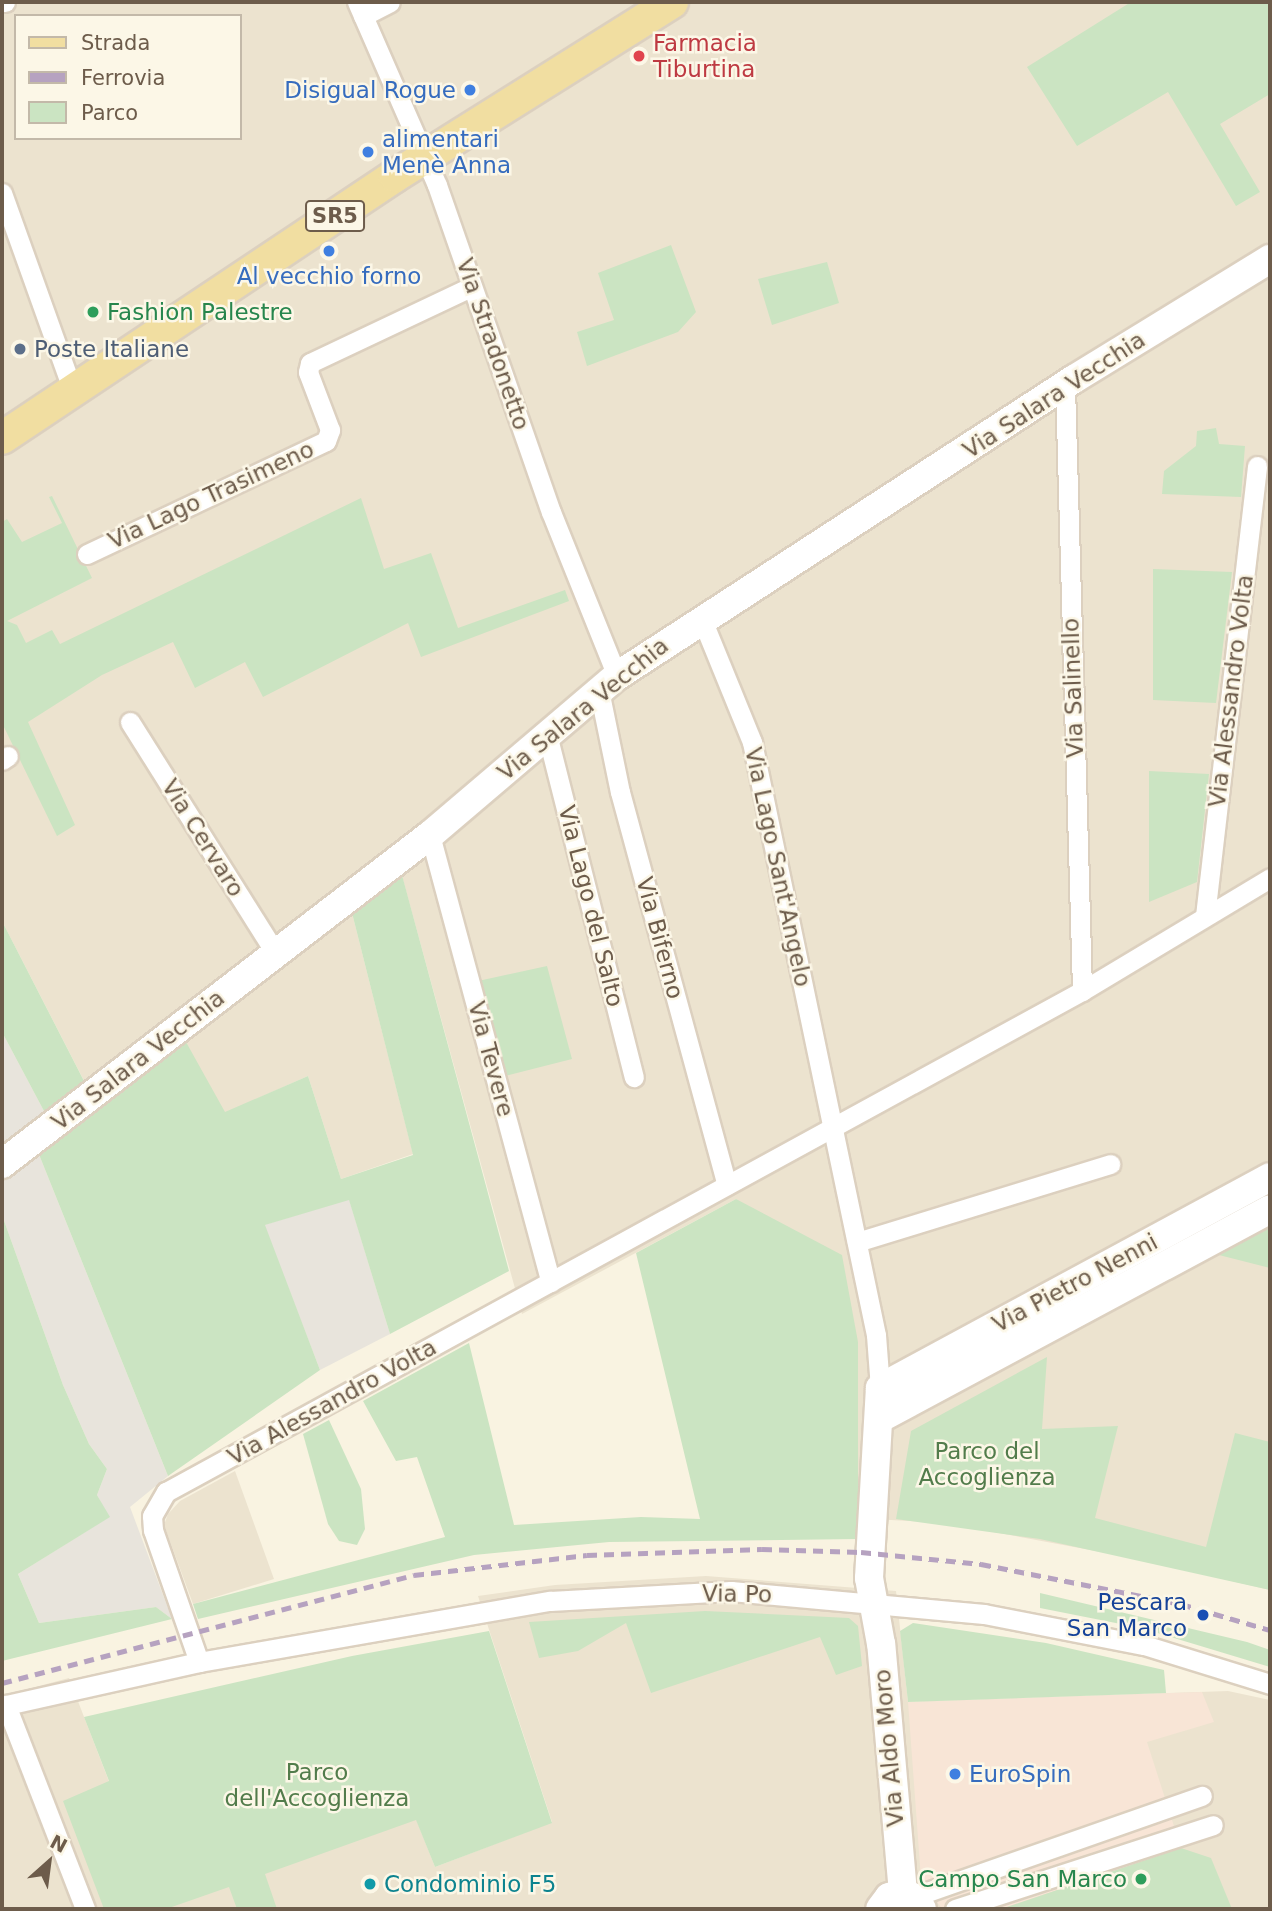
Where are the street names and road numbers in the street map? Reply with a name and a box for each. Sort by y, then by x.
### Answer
road number: SR5 [304,198,366,234]
street label: Via Stradonetto [451,255,535,433]
street label: Via Salara Vecchia [958,326,1150,464]
street label: Via Lago Trasimeno [104,435,318,555]
street label: Via Alessandro Volta [1203,573,1259,809]
street label: Via Salinello [1057,618,1089,758]
street label: Via Salara Vecchia [492,632,674,786]
street label: Via Lago Sant'Angelo [739,745,817,989]
street label: Via Cervaro [156,774,250,902]
street label: Via Lago del Salto [553,802,629,1010]
street label: Via Biferno [630,874,690,1002]
street label: Via Salara Vecchia [46,984,230,1136]
street label: Via Tevere [462,998,520,1120]
street label: Via Pietro Nenni [988,1228,1162,1338]
street label: Via Alessandro Volta [223,1333,441,1471]
street label: Via Po [702,1580,772,1608]
street label: Via Aldo Moro [868,1668,910,1828]

